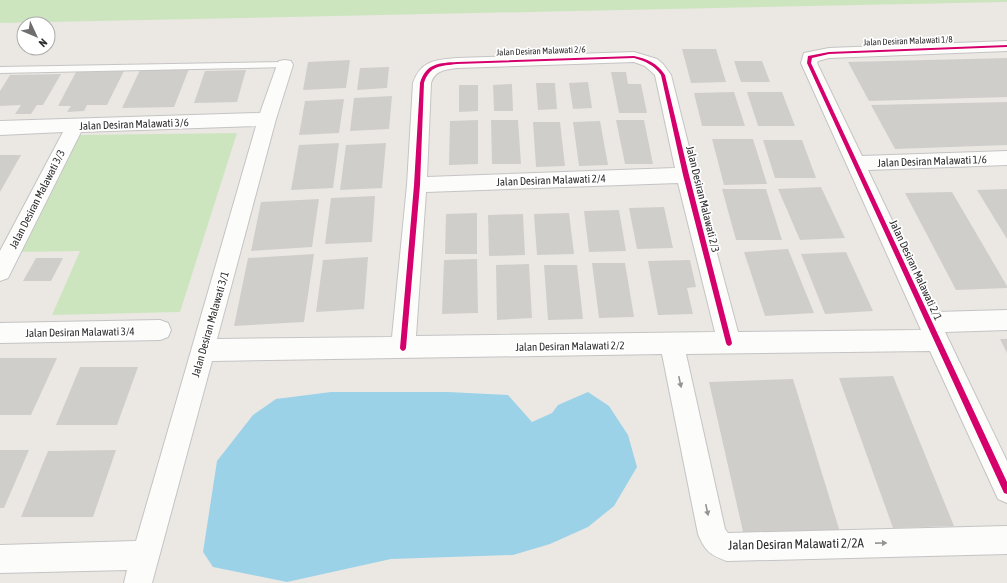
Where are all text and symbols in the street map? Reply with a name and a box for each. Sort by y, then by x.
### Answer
north arrow [16,16,56,56]
street label: Jalan Desiran Malawati 1/8 [863,34,953,48]
text: N [37,36,50,49]
street label: Jalan Desiran Malawati 2/6 [496,44,586,58]
street label: Jalan Desiran Malawati 3/6 [79,116,189,132]
street label: Jalan Desiran Malawati 2/3 [684,144,722,254]
street label: Jalan Desiran Malawati 3/3 [7,148,67,250]
street label: Jalan Desiran Malawati 1/6 [877,153,987,169]
street label: Jalan Desiran Malawati 2/4 [496,172,606,188]
street label: Jalan Desiran Malawati 2/1 [887,218,945,322]
street label: Jalan Desiran Malawati 3/1 [189,270,231,378]
street label: Jalan Desiran Malawati 3/4 [25,325,135,339]
street label: Jalan Desiran Malawati 2/2 [515,339,625,353]
one-way arrow [678,376,684,389]
one-way arrow [705,504,711,516]
street label: Jalan Desiran Malawati 2/2A [728,535,865,553]
one-way arrow [875,540,888,546]

